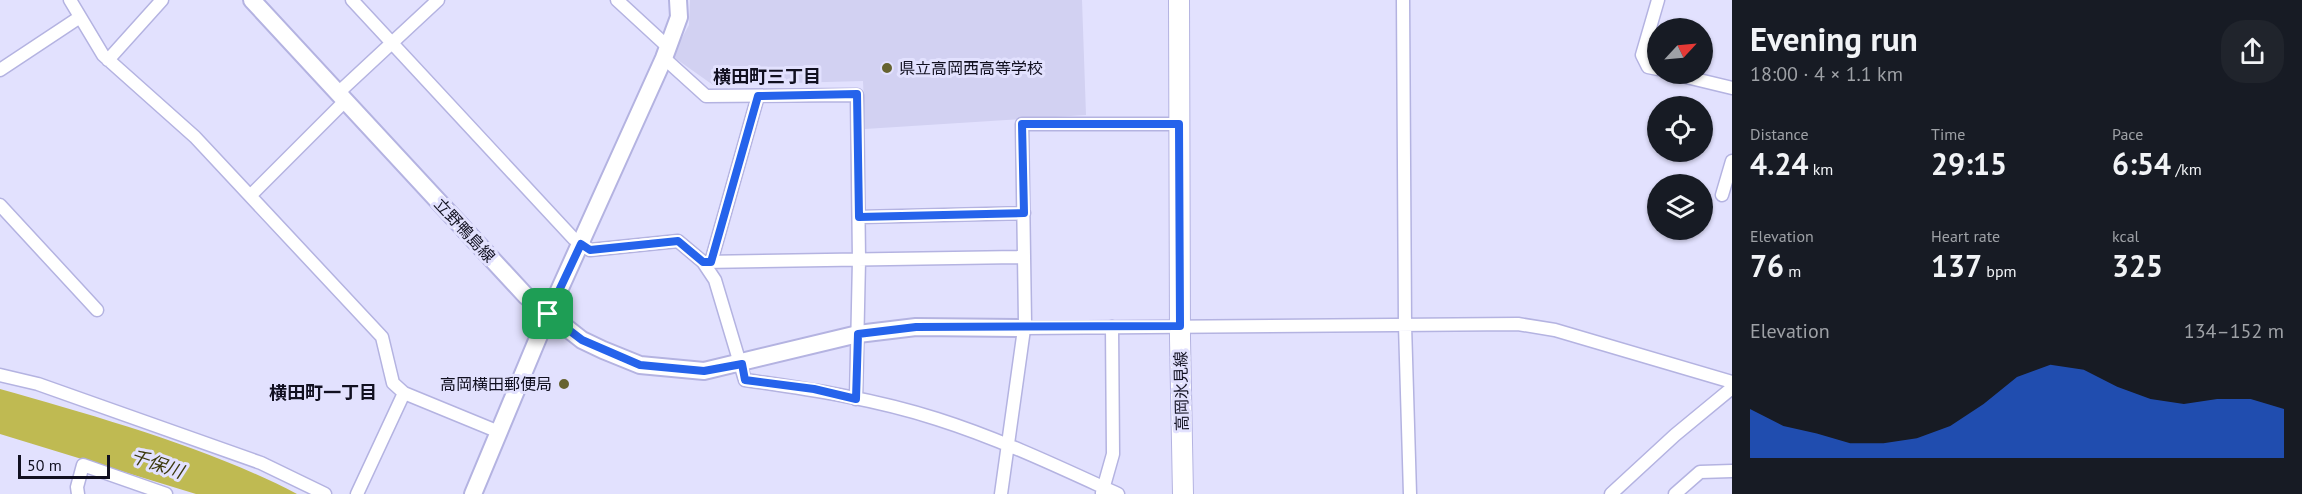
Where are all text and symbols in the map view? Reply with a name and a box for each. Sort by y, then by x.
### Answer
text: Evening run [1750,17,1918,60]
north arrow [1647,18,1713,84]
map controls [1647,18,1713,240]
button: share [2221,20,2284,83]
place label: 県立高岡西高等学校 [899,58,1043,78]
marker: 県立高岡西高等学校 [880,61,894,75]
text: 18:00 · 4 × 1.1 km [1750,61,1903,87]
district label: 横田町三丁目 [713,65,821,88]
button: locate [1647,96,1713,162]
text: Distance [1750,124,1809,144]
text: Time [1931,124,1965,144]
text: Pace [2112,124,2143,144]
text: 4.24 [1750,144,1808,183]
text: 29:15 [1931,144,2007,183]
text: 6:54 [2112,144,2171,183]
text: km [1808,159,1833,179]
text: /km [2171,159,2202,179]
button: layers [1647,174,1713,240]
street label: 立野鴨島線 [430,194,500,266]
text: Elevation [1750,226,1814,246]
text: Heart rate [1931,226,2000,246]
text: kcal [2112,226,2139,246]
text: 76 [1750,246,1784,285]
text: 137 [1931,246,1982,285]
text: 325 [2112,246,2163,285]
text: m [1784,261,1801,281]
text: bpm [1982,261,2017,281]
pin [522,288,573,339]
icon: arrive [531,297,564,330]
text: Elevation [1750,318,1830,344]
text: 134–152 m [2184,318,2284,344]
street label: 高岡氷見線 [1170,351,1192,431]
place label: 高岡横田郵便局 [440,374,552,394]
marker: 高岡横田郵便局 [557,377,571,391]
district label: 横田町一丁目 [269,381,377,404]
water label: 千保川 [128,444,188,484]
scale bar [18,452,110,480]
text: 50 m [27,455,62,475]

